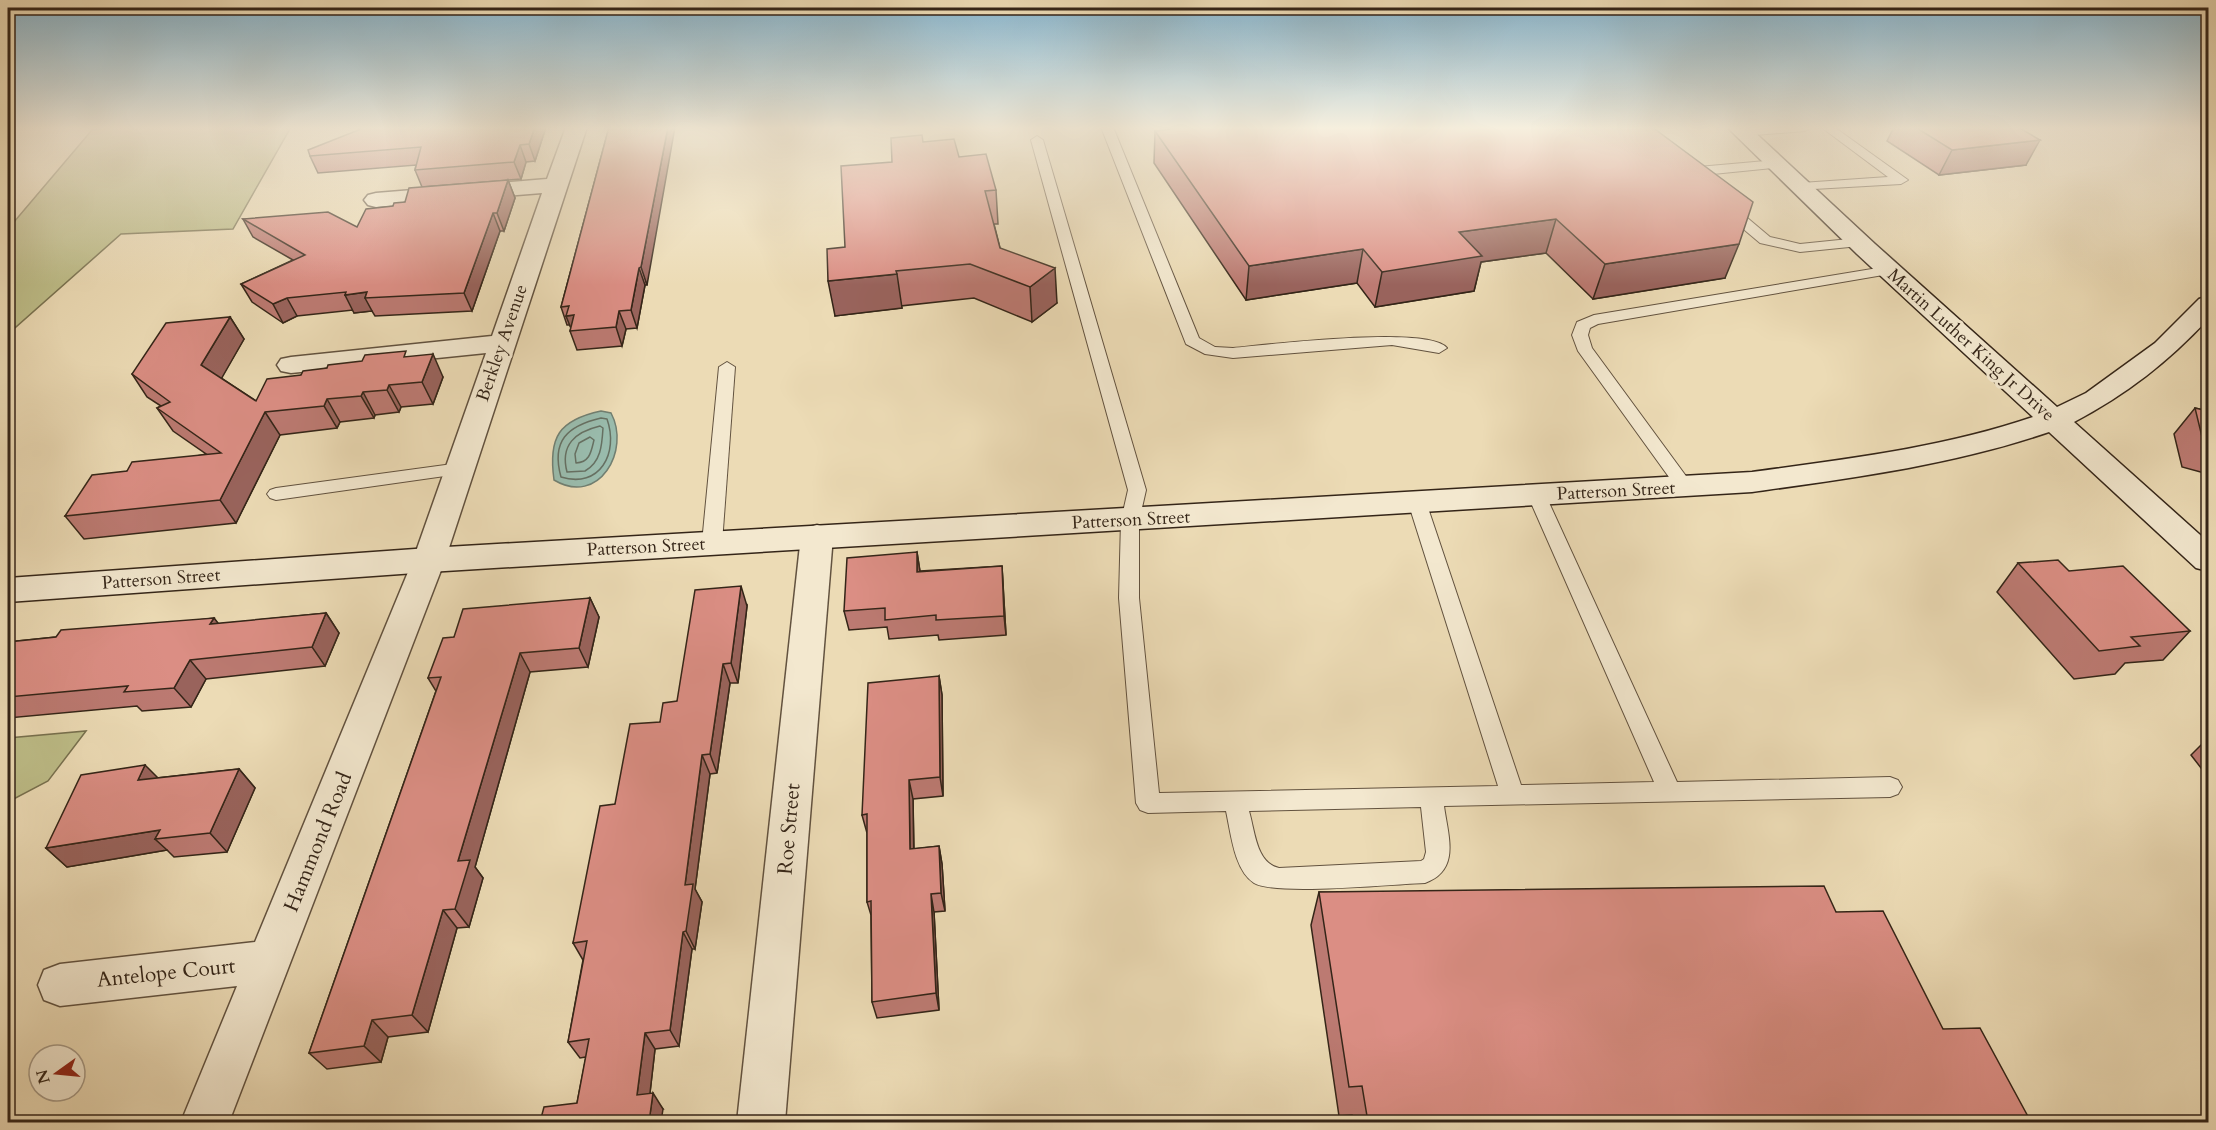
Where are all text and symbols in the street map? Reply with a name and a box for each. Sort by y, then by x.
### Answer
street label: Martin Luther King Jr Drive [1882,263,2060,427]
street label: Berkley Avenue [470,281,534,405]
street label: Patterson Street [1556,475,1676,507]
street label: Patterson Street [1071,504,1191,536]
street label: Patterson Street [586,531,706,563]
street label: Patterson Street [101,562,221,596]
street label: Hammond Road [277,768,359,916]
street label: Roe Street [771,782,807,876]
street label: Antelope Court [95,951,237,995]
north arrow [27,1043,87,1103]
text: N [31,1067,56,1086]

